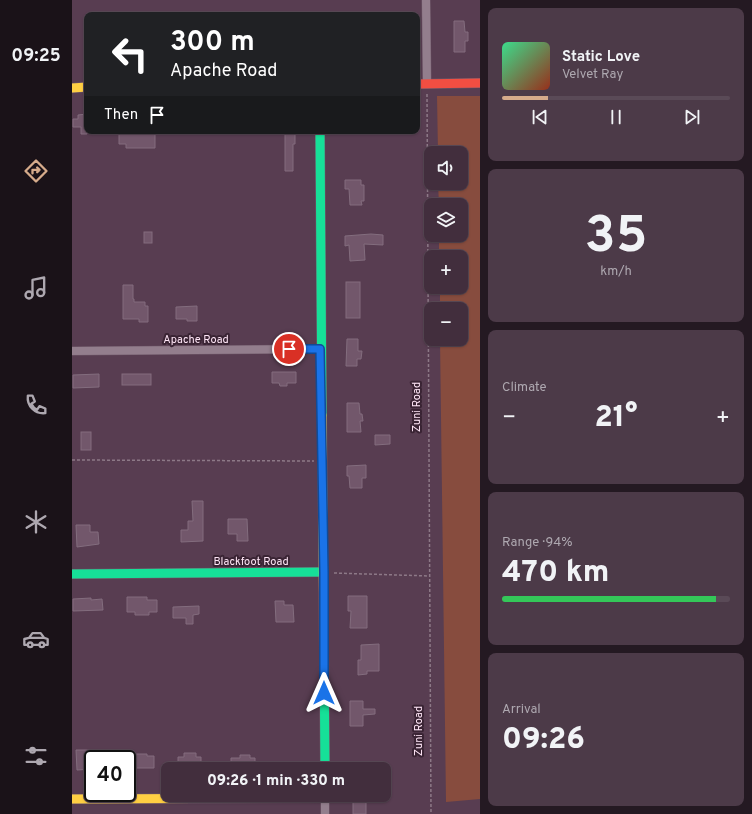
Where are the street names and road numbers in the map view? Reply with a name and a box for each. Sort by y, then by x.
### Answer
street label: Apache Road [163,333,229,347]
street label: Zuni Road [410,382,424,432]
street label: Blackfoot Road [213,555,289,569]
street label: Zuni Road [412,706,426,756]

